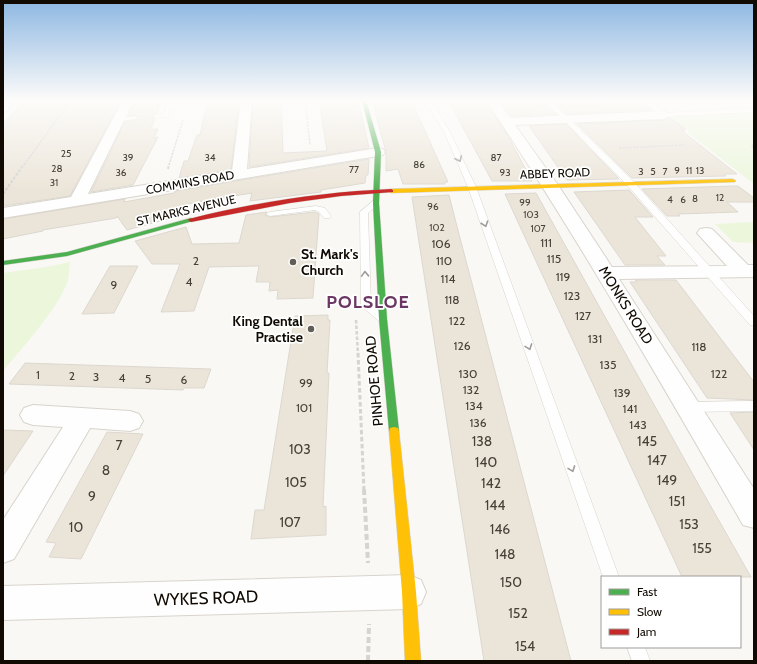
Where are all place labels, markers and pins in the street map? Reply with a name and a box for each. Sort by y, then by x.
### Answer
place label: St. Mark's Church [301,245,358,279]
marker: St. Mark's Church [288,257,298,267]
place label: King Dental Practise [232,312,303,346]
marker: King Dental Practise [306,324,316,334]

